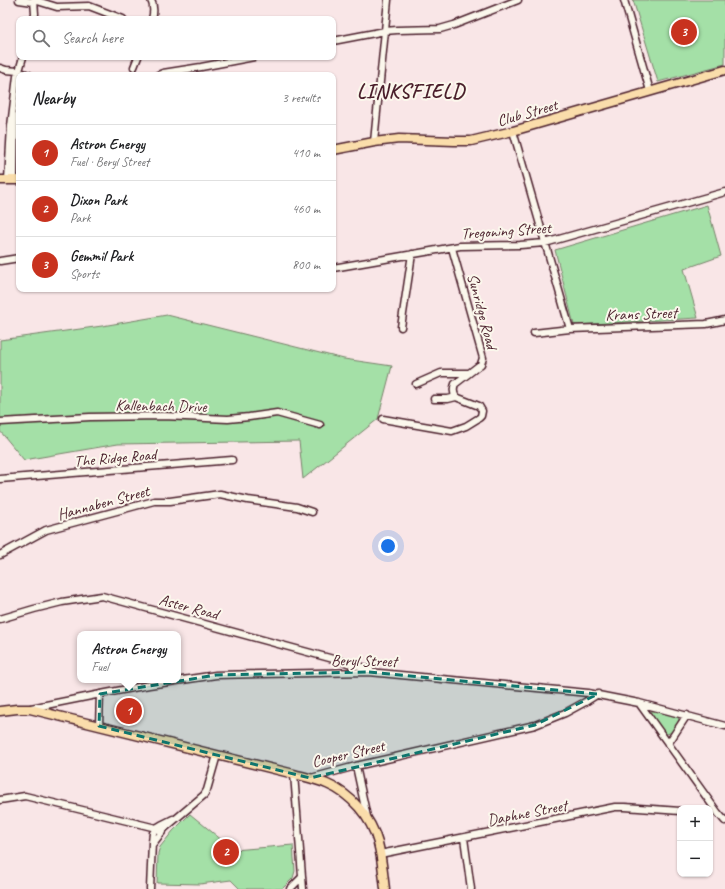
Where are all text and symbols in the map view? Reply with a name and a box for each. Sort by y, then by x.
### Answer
search box [16,16,336,60]
pin: 3 [671,17,697,47]
icon: search [30,27,52,49]
text: Search here [62,29,123,48]
district label: LINKSFIELD [357,79,466,104]
text: Nearby [32,88,75,109]
text: 3 results [282,90,320,106]
street label: Club Street [495,94,561,131]
text: Astron Energy [70,135,145,154]
text: 1 [42,145,48,161]
text: 410 m [292,145,320,161]
text: Fuel · Beryl Street [70,154,149,170]
text: Dixon Park [70,191,127,210]
text: 2 [42,201,48,217]
text: 460 m [292,201,320,217]
text: Park [70,210,91,226]
street label: Tregoning Street [461,218,553,244]
text: Gemmil Park [70,247,133,266]
text: 3 [42,257,48,273]
text: 800 m [292,257,320,273]
text: Sports [70,266,99,282]
street label: Sunridge Road [462,271,502,354]
street label: Krans Street [605,303,680,325]
street label: Kallenbach Drive [115,395,209,417]
street label: The Ridge Road [73,444,160,472]
street label: Hannaben Street [55,481,153,525]
your location [378,536,398,556]
street label: Aster Road [157,589,223,625]
popup [77,631,181,683]
text: Astron Energy [92,640,166,659]
street label: Beryl Street [331,650,400,672]
text: Fuel [92,659,109,675]
pin: 1 [116,696,142,726]
street label: Cooper Street [310,735,388,772]
street label: Daphne Street [486,795,571,830]
map controls [677,805,713,877]
button: + [677,805,713,841]
pin: 2 [213,837,239,867]
button: − [677,841,713,877]

